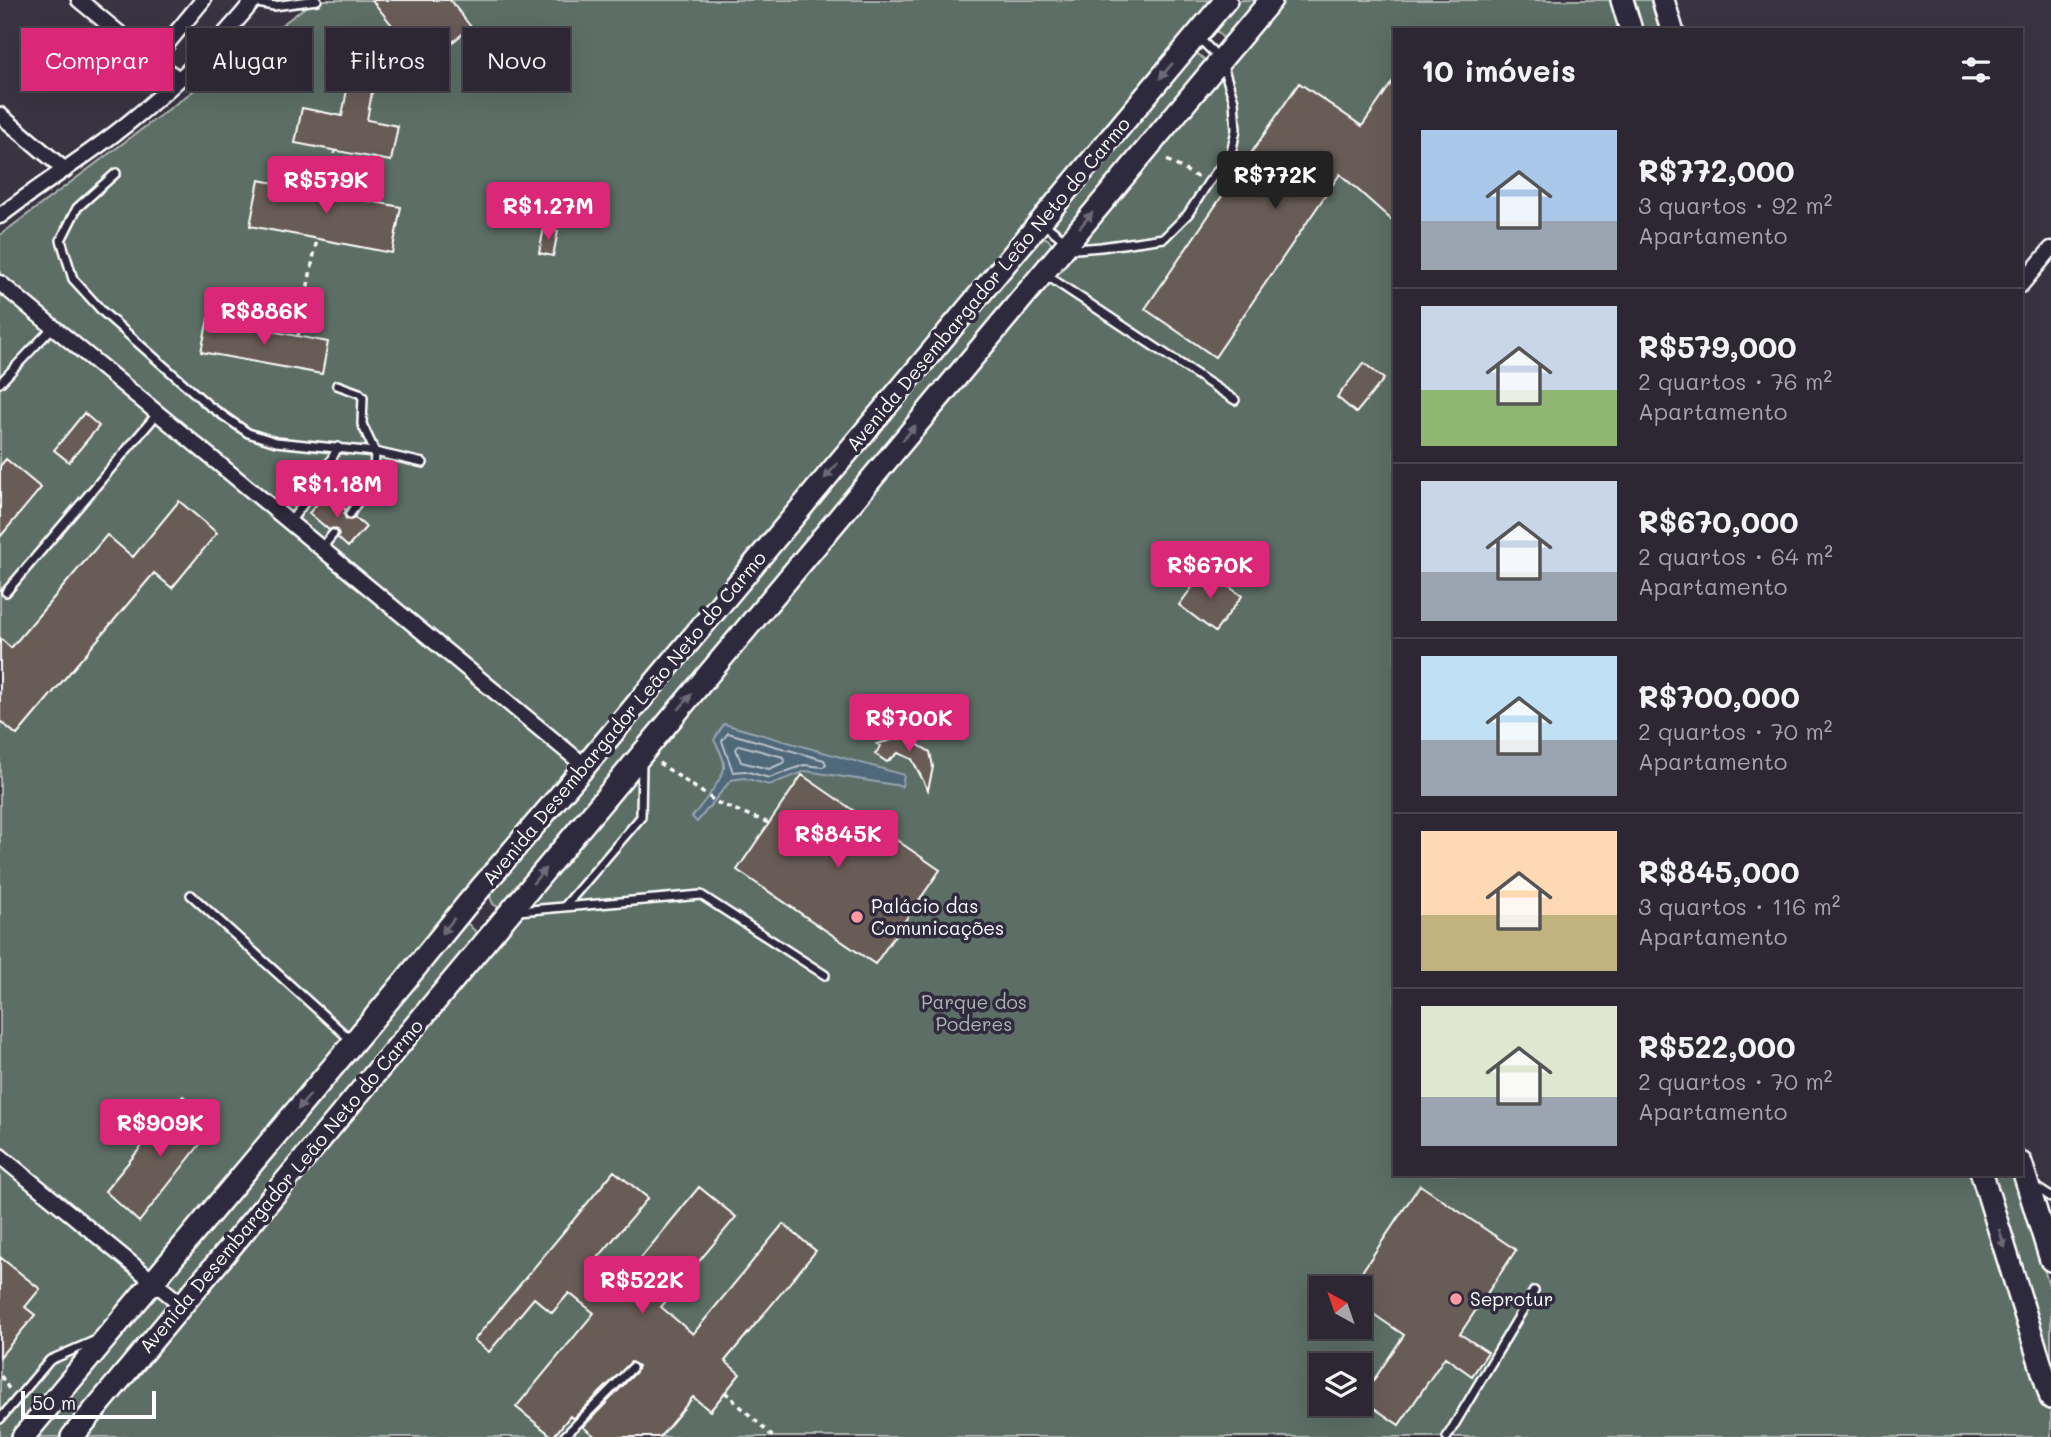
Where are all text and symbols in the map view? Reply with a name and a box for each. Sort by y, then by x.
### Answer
chip: Comprar [21,28,173,91]
chip: Alugar [187,28,312,91]
chip: Filtros [326,28,449,91]
chip: Novo [463,28,570,91]
text: 10 imóveis [1421,50,1576,90]
icon: filters [1957,51,1995,89]
one-way arrow [1159,63,1174,80]
street label: Avenida Desembargador Leão Neto do Carmo [840,111,1135,456]
text: R$772,000 [1638,150,1795,190]
pin: R$772K [1218,152,1332,211]
pin: R$579K [269,156,383,216]
icon: home [1477,158,1561,242]
text: R$772K [1233,159,1317,189]
text: R$579K [283,164,369,194]
pin: R$1.27M [483,182,613,242]
text: R$1.27M [502,190,594,220]
text: 3 quartos · 92 m² [1638,190,1833,220]
one-way arrow [1078,212,1093,229]
text: Apartamento [1638,220,1788,250]
pin: R$886K [207,288,321,347]
text: R$886K [220,295,308,325]
text: R$579,000 [1638,326,1797,366]
icon: home [1477,334,1561,418]
text: 2 quartos · 76 m² [1638,366,1832,396]
text: Apartamento [1638,396,1788,426]
one-way arrow [901,424,916,441]
pin: R$1.18M [272,461,402,520]
one-way arrow [823,462,839,480]
text: R$1.18M [292,468,382,498]
text: R$670,000 [1638,501,1799,541]
icon: home [1477,509,1561,593]
text: 2 quartos · 64 m² [1638,541,1833,571]
pin: R$670K [1153,542,1267,601]
street label: Avenida Desembargador Leão Neto do Carmo [476,545,771,890]
text: R$670K [1167,549,1253,579]
text: Apartamento [1638,571,1788,601]
text: R$700,000 [1638,676,1800,716]
icon: home [1477,684,1561,768]
one-way arrow [677,693,692,710]
pin: R$700K [852,694,966,754]
text: R$700K [865,702,953,732]
text: 2 quartos · 70 m² [1638,716,1832,746]
text: Apartamento [1638,746,1788,776]
pin: R$845K [781,810,895,870]
text: R$845K [794,818,882,848]
text: R$845,000 [1638,851,1800,891]
icon: home [1477,859,1561,943]
one-way arrow [531,868,546,885]
text: 3 quartos · 116 m² [1638,891,1841,921]
place label: Palácio das Comunicações [871,893,1004,940]
marker: Palácio das Comunicações [849,909,865,925]
one-way arrow [441,917,456,935]
text: Apartamento [1638,921,1788,951]
park label: Parque dos Poderes [921,989,1027,1036]
street label: Avenida Desembargador Leão Neto do Carmo [133,1013,428,1358]
text: R$522,000 [1638,1026,1795,1066]
icon: home [1477,1034,1561,1118]
text: 2 quartos · 70 m² [1638,1066,1832,1096]
one-way arrow [296,1092,311,1110]
text: Apartamento [1638,1096,1788,1126]
pin: R$909K [103,1100,217,1159]
text: R$909K [116,1107,204,1137]
one-way arrow [1997,1229,2008,1250]
pin: R$522K [585,1256,699,1316]
text: R$522K [600,1264,684,1294]
north arrow [1309,1276,1372,1339]
map controls [1309,1276,1372,1416]
place label: Seprotur [1470,1286,1553,1311]
marker: Seprotur [1448,1291,1464,1307]
button: layers [1309,1353,1372,1416]
scale bar [21,1388,156,1420]
text: 50 m [32,1390,76,1415]

